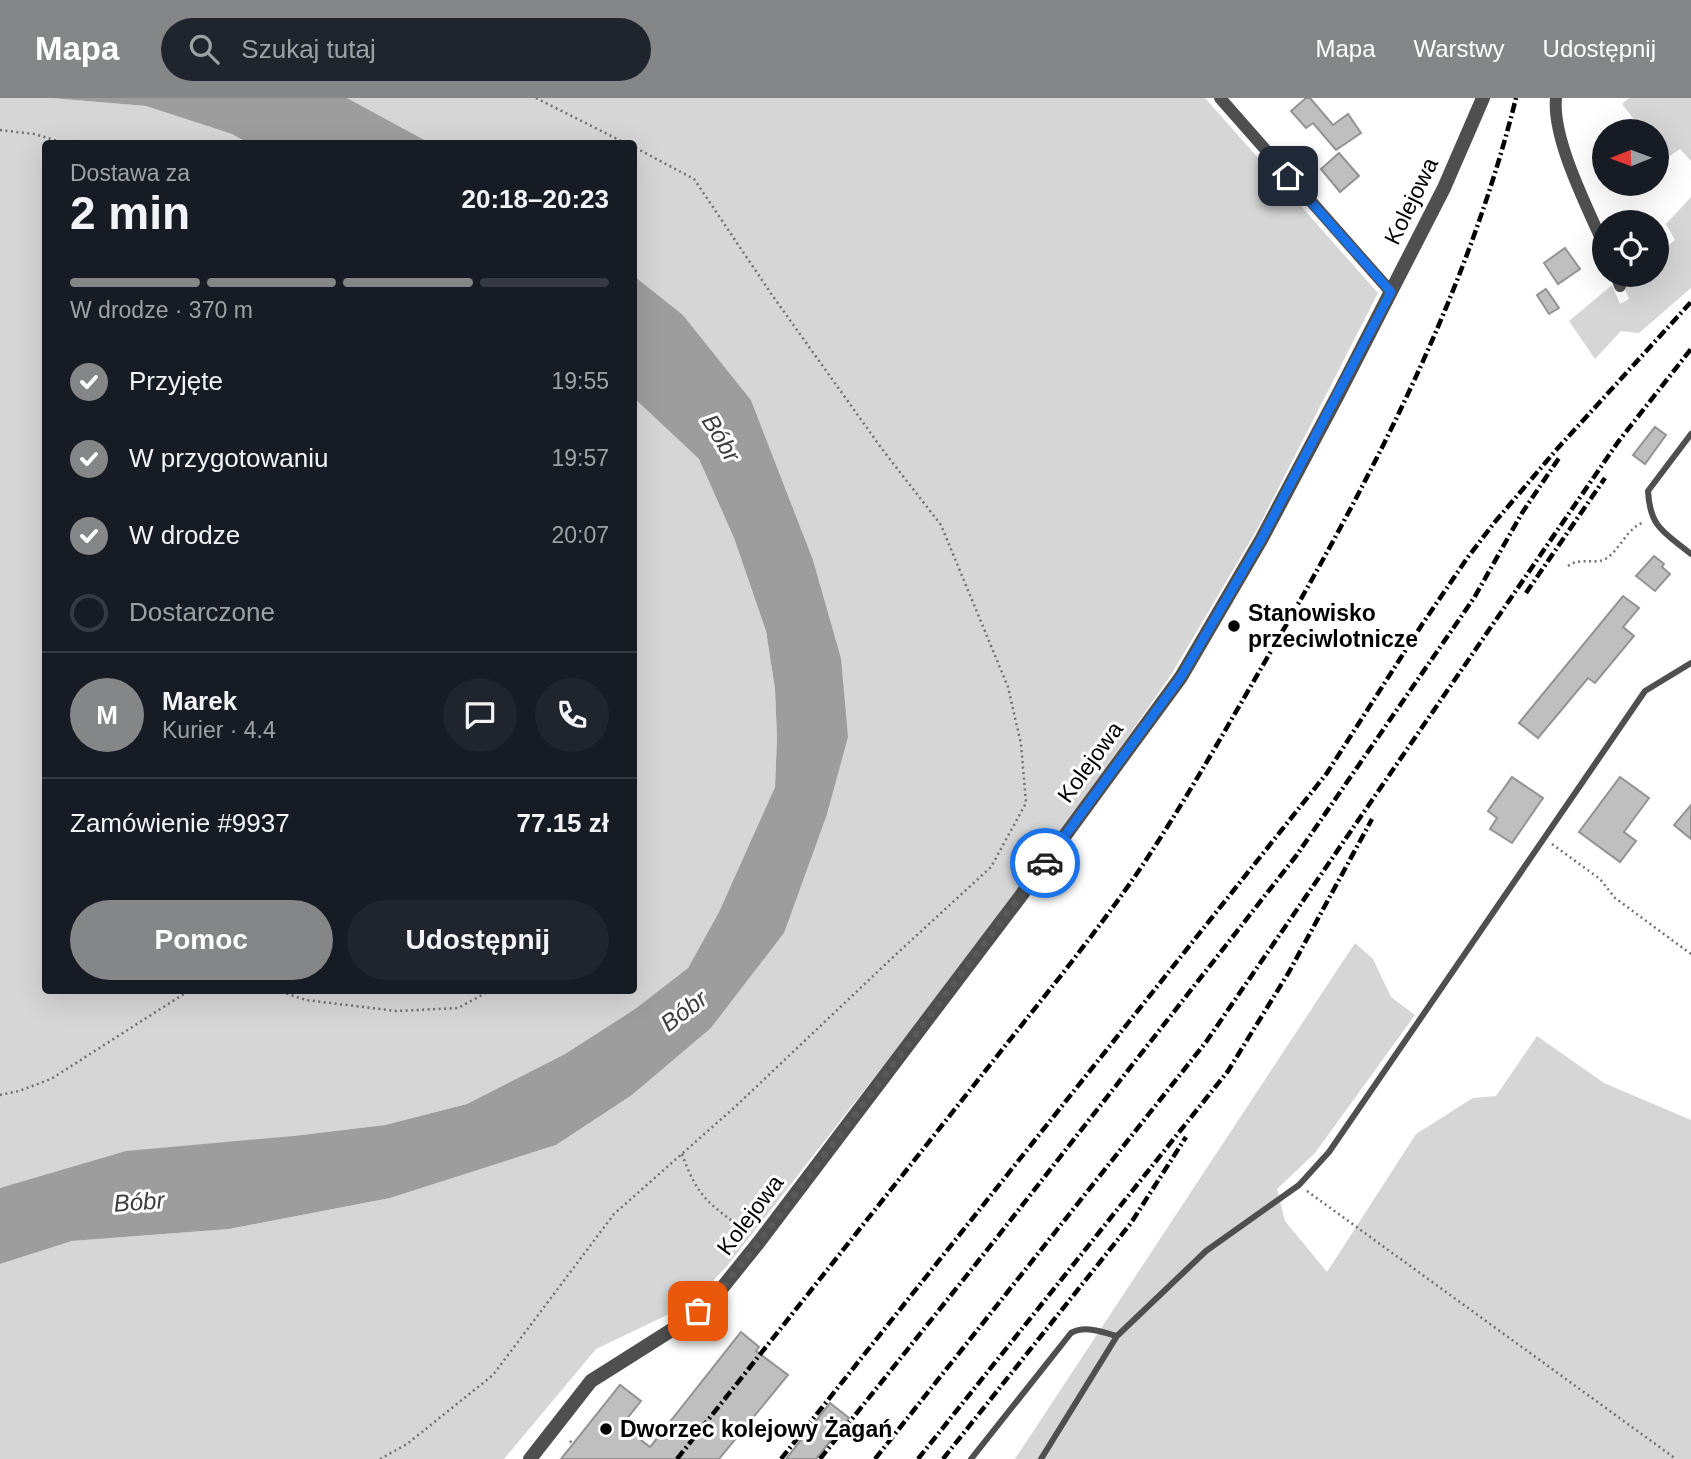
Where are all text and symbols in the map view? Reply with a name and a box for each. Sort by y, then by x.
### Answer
search box [161,18,651,81]
text: Mapa [35,30,119,67]
icon: search [185,30,223,68]
text: Szukaj tutaj [241,34,376,64]
text: Mapa [1315,35,1375,62]
text: Warstwy [1413,35,1505,62]
text: Udostępnij [1543,35,1656,62]
north arrow [1592,119,1670,196]
map controls [1592,119,1669,287]
pin [1258,146,1318,206]
street label: Kolejowa [1379,153,1443,249]
icon: home [1269,157,1307,195]
text: Dostawa za [70,160,190,186]
text: 20:18–20:23 [462,184,609,214]
text: 2 min [70,187,190,239]
button: locate [1592,210,1669,287]
text: W drodze · 370 m [70,297,253,323]
icon: check [70,363,108,401]
text: Przyjęte [129,366,223,396]
text: 19:55 [551,368,609,394]
water label: Bóbr [697,409,747,467]
icon: check [70,440,108,478]
text: W przygotowaniu [129,443,328,473]
text: 19:57 [551,445,609,471]
icon: check [70,517,108,555]
text: W drodze [129,520,240,550]
text: 20:07 [551,522,609,548]
text: Dostarczone [129,597,275,627]
place label: Stanowisko przeciwlotnicze [1248,600,1418,652]
marker: Stanowisko przeciwlotnicze [1226,618,1242,634]
button: chat [443,678,517,752]
button: phone [535,678,609,752]
text: Marek [162,686,237,716]
text: M [96,700,118,730]
street label: Kolejowa [1052,716,1128,807]
text: Kurier · 4.4 [162,717,276,743]
text: Zamówienie #9937 [70,808,290,838]
text: 77.15 zł [516,808,609,838]
courier [1010,828,1080,898]
icon: car [1026,844,1064,882]
button: Pomoc [70,900,333,980]
button: Udostępnij [347,900,609,980]
water label: Bóbr [655,984,713,1037]
street label: Kolejowa [712,1170,789,1260]
water label: Bóbr [113,1186,166,1217]
pin [668,1281,728,1341]
icon: bag [679,1292,717,1330]
place label: Dworzec kolejowy Żagań [620,1416,892,1442]
marker: Dworzec kolejowy Żagań [598,1421,614,1437]

